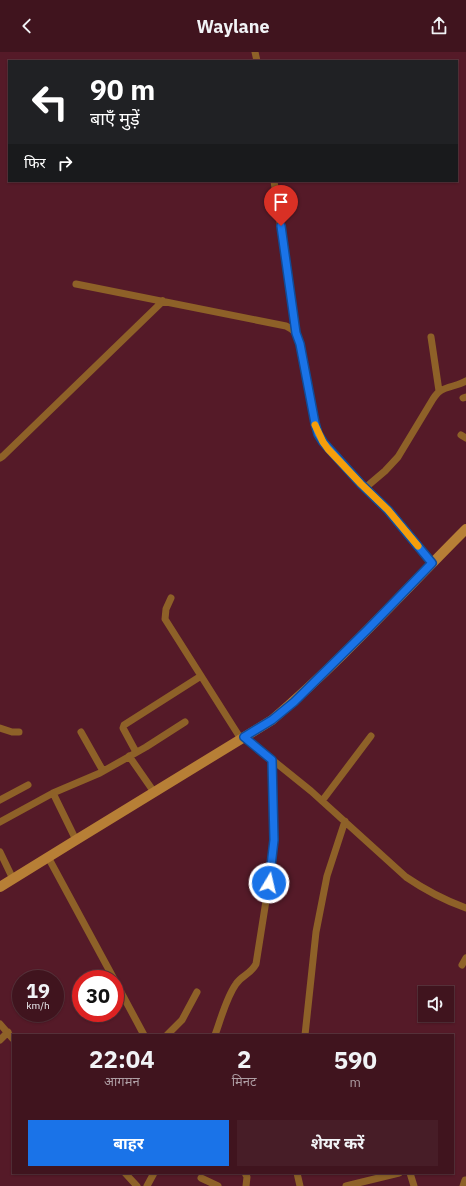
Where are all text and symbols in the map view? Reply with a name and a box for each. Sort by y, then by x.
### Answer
icon: back [16,15,38,37]
text: Waylane [196,15,270,38]
icon: share [428,15,450,37]
text: 90 m [90,71,155,108]
icon: left [24,76,76,128]
text: बाएँ मुड़ें [90,107,140,130]
icon: right [54,152,76,174]
text: फिर [24,153,46,172]
pin [264,185,298,226]
icon: arrive [270,191,292,213]
position arrow [248,862,290,904]
speed limit sign: 30 [72,970,124,1022]
text: 19 [26,977,50,1004]
map controls [418,986,454,1022]
button: sound [418,986,454,1022]
text: km/h [26,999,50,1012]
text: 22:04 [89,1043,155,1075]
text: 2 [237,1043,251,1075]
text: 590 [334,1044,377,1076]
text: आगमन [104,1073,140,1090]
text: मिनट [232,1073,257,1090]
text: m [350,1074,361,1091]
button: बाहर [28,1120,229,1166]
button: शेयर करें [237,1120,438,1166]

